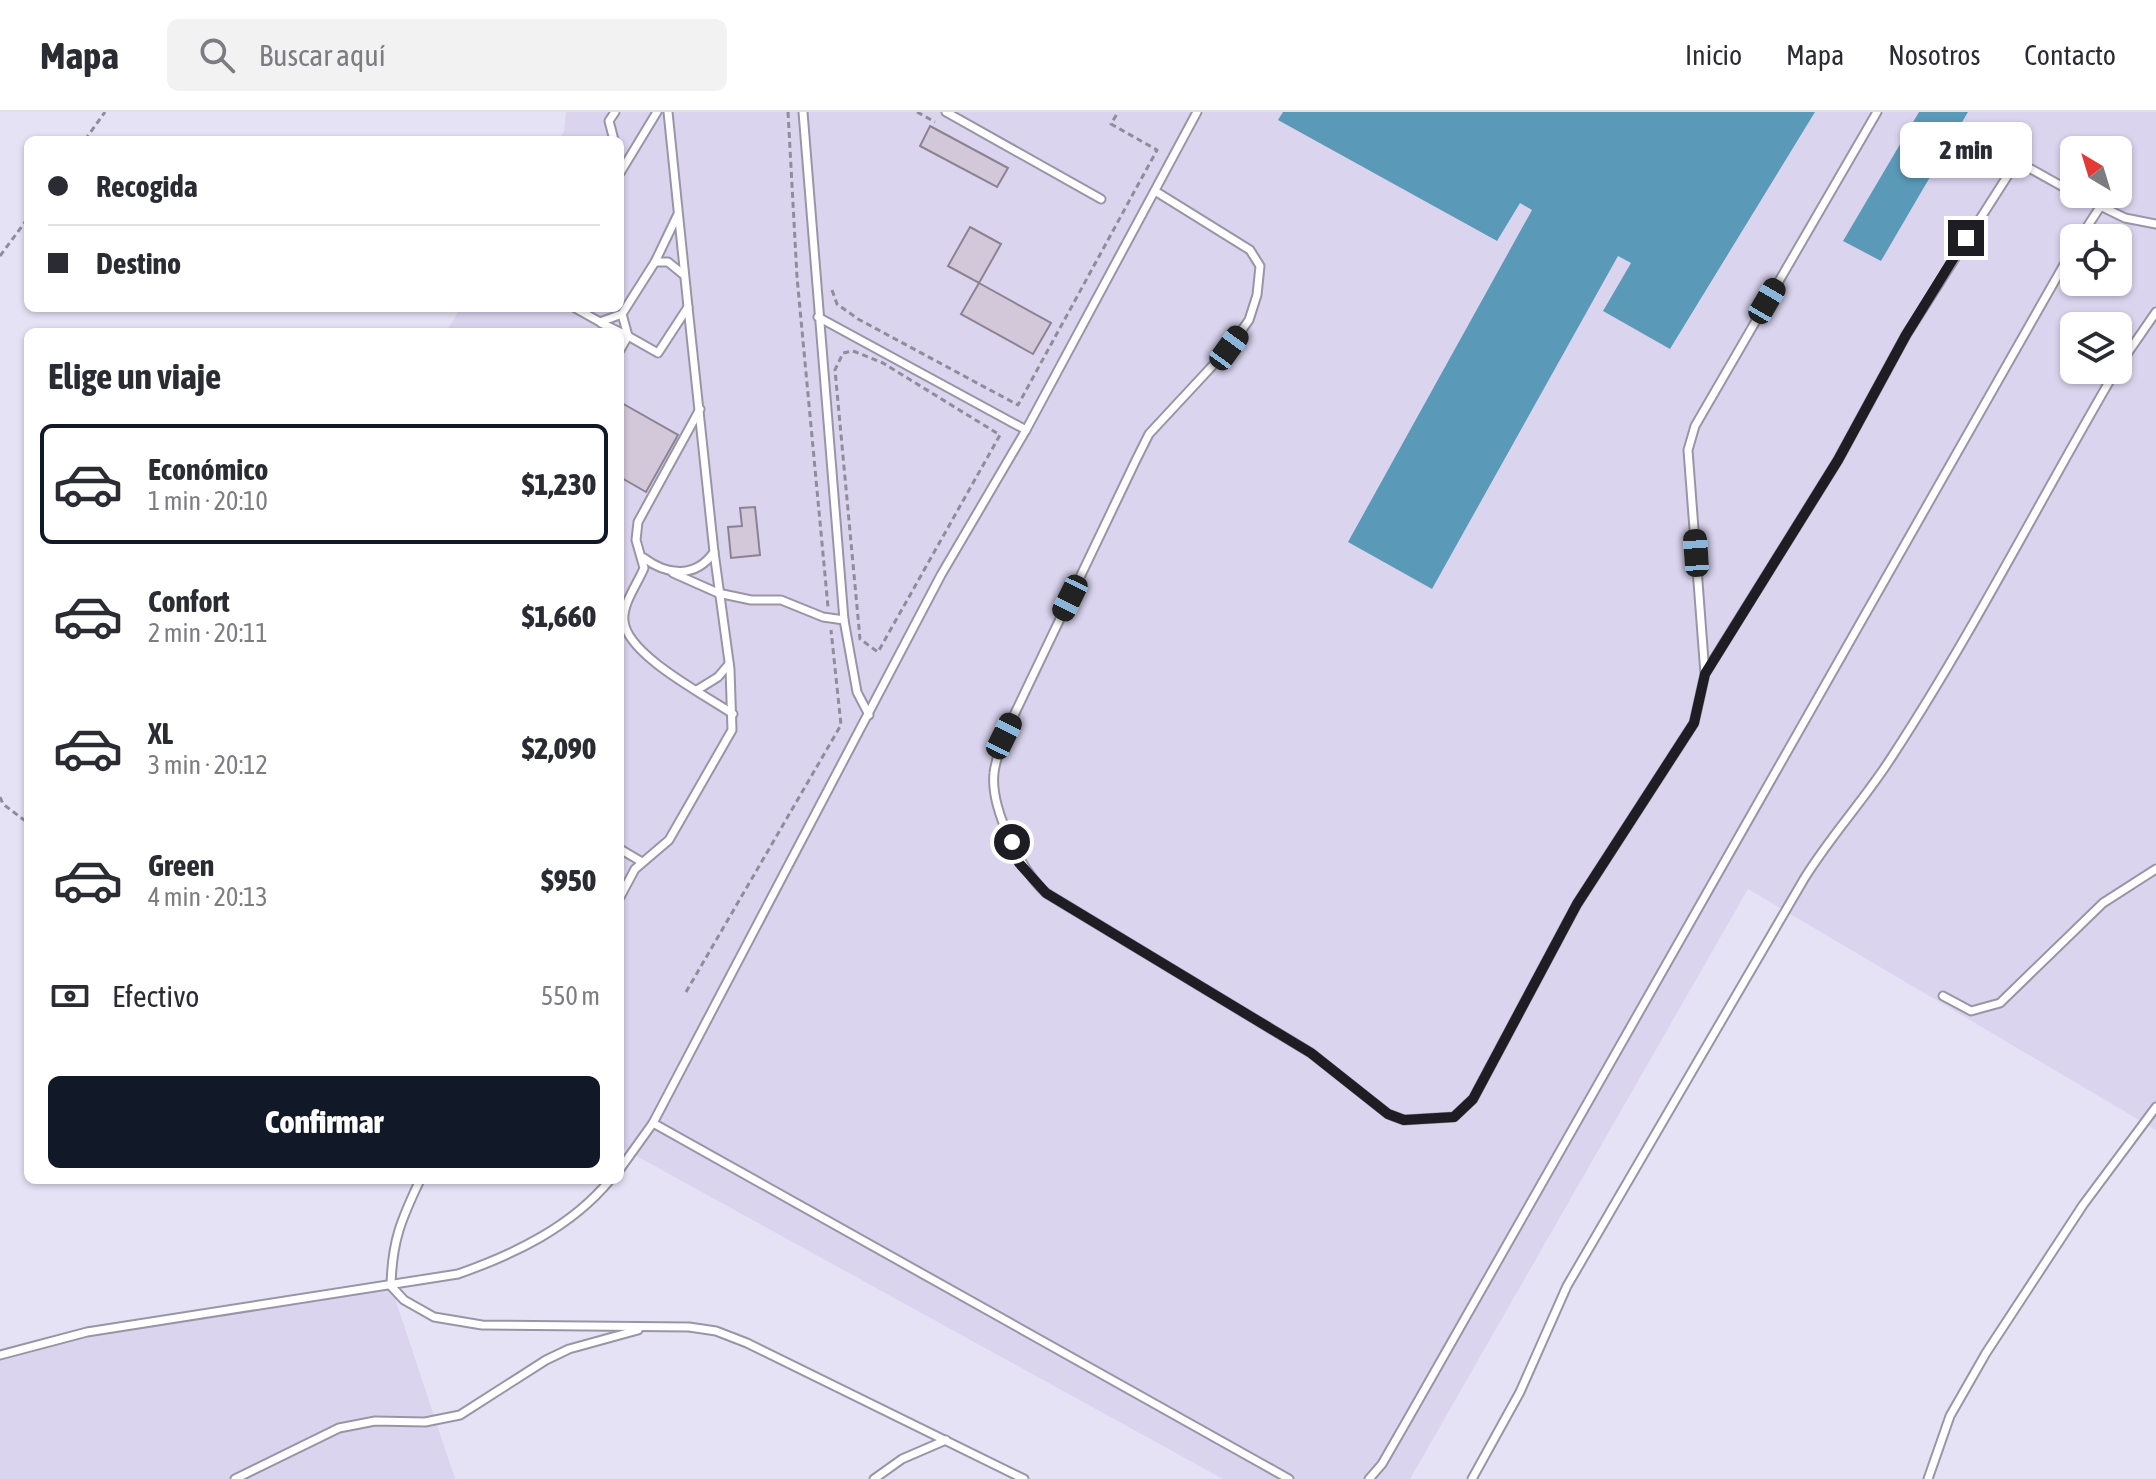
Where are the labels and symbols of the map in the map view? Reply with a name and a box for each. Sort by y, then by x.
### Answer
callout: 2 min [1900,122,2032,178]
north arrow [2060,136,2132,208]
route end [1948,220,1984,256]
car [1745,274,1789,328]
car [1205,322,1253,374]
car [1682,528,1710,578]
car [1049,571,1091,625]
car [983,709,1025,763]
route start [994,824,1030,860]

